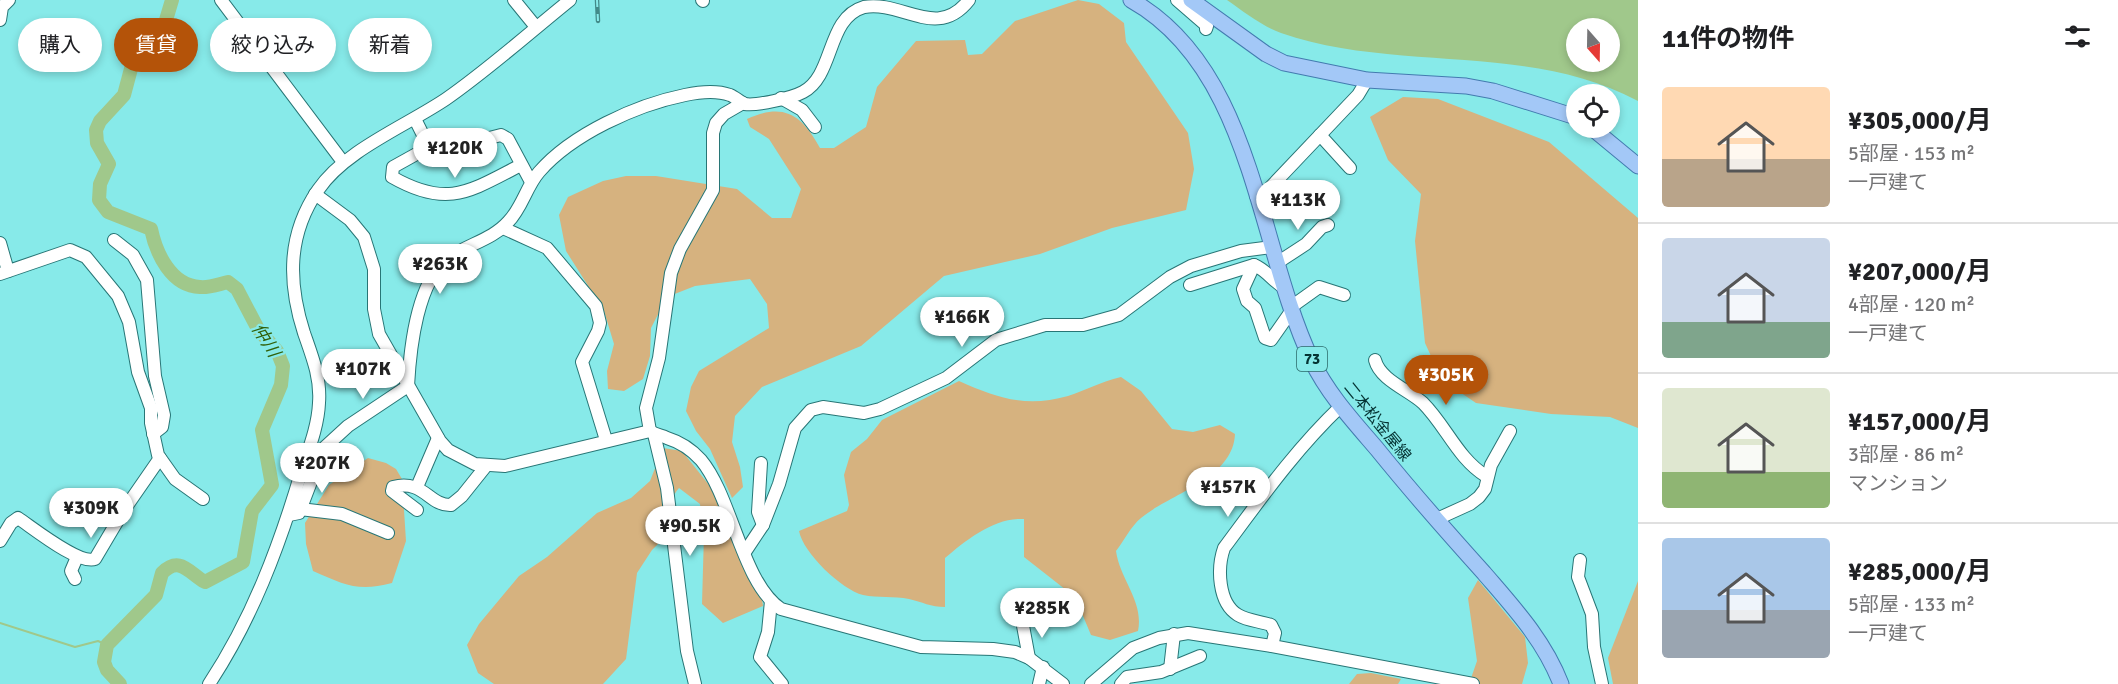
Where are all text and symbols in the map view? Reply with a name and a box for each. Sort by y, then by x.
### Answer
chip: 購入 [18,18,102,72]
chip: 賃貸 [114,18,198,72]
chip: 絞り込み [210,18,336,72]
chip: 新着 [348,18,432,72]
north arrow [1566,18,1620,72]
map controls [1566,18,1620,138]
icon: filters [2061,20,2094,53]
text: 11件の物件 [1662,23,1794,55]
button: locate [1566,84,1620,138]
text: ¥305,000/月 [1848,105,1992,137]
icon: home [1710,111,1782,183]
pin: ¥120K [413,128,497,179]
text: ¥120K [427,135,483,160]
text: 5部屋 · 153 m² [1848,141,1975,166]
text: 一戸建て [1848,170,1928,195]
pin: ¥113K [1256,180,1340,231]
text: ¥113K [1270,187,1326,212]
pin: ¥263K [398,244,482,295]
text: ¥263K [412,251,468,276]
text: ¥207,000/月 [1848,256,1992,288]
icon: home [1710,262,1782,334]
text: 4部屋 · 120 m² [1848,292,1975,317]
pin: ¥166K [920,297,1004,348]
text: ¥166K [934,304,990,329]
water label: 仲川 [247,319,286,363]
text: 一戸建て [1848,321,1928,346]
road number: 73 [1297,347,1327,371]
pin: ¥107K [321,349,405,400]
pin: ¥305K [1404,355,1488,406]
text: ¥107K [335,356,391,381]
text: ¥305K [1418,362,1474,387]
street label: 二本松金屋線 [1339,378,1415,465]
text: ¥157,000/月 [1848,406,1992,438]
icon: home [1710,412,1782,484]
text: 3部屋 · 86 m² [1848,442,1964,467]
pin: ¥207K [280,443,364,494]
text: ¥207K [294,450,350,475]
pin: ¥157K [1186,467,1270,518]
text: マンション [1848,471,1948,496]
text: ¥157K [1200,474,1256,499]
pin: ¥309K [49,488,133,539]
text: ¥309K [63,495,119,520]
pin: ¥90.5K [641,506,739,557]
text: ¥90.5K [659,513,721,538]
text: ¥285,000/月 [1848,556,1992,588]
icon: home [1710,562,1782,634]
pin: ¥285K [1000,588,1084,639]
text: 5部屋 · 133 m² [1848,592,1975,617]
text: ¥285K [1014,595,1070,620]
text: 一戸建て [1848,621,1928,646]

